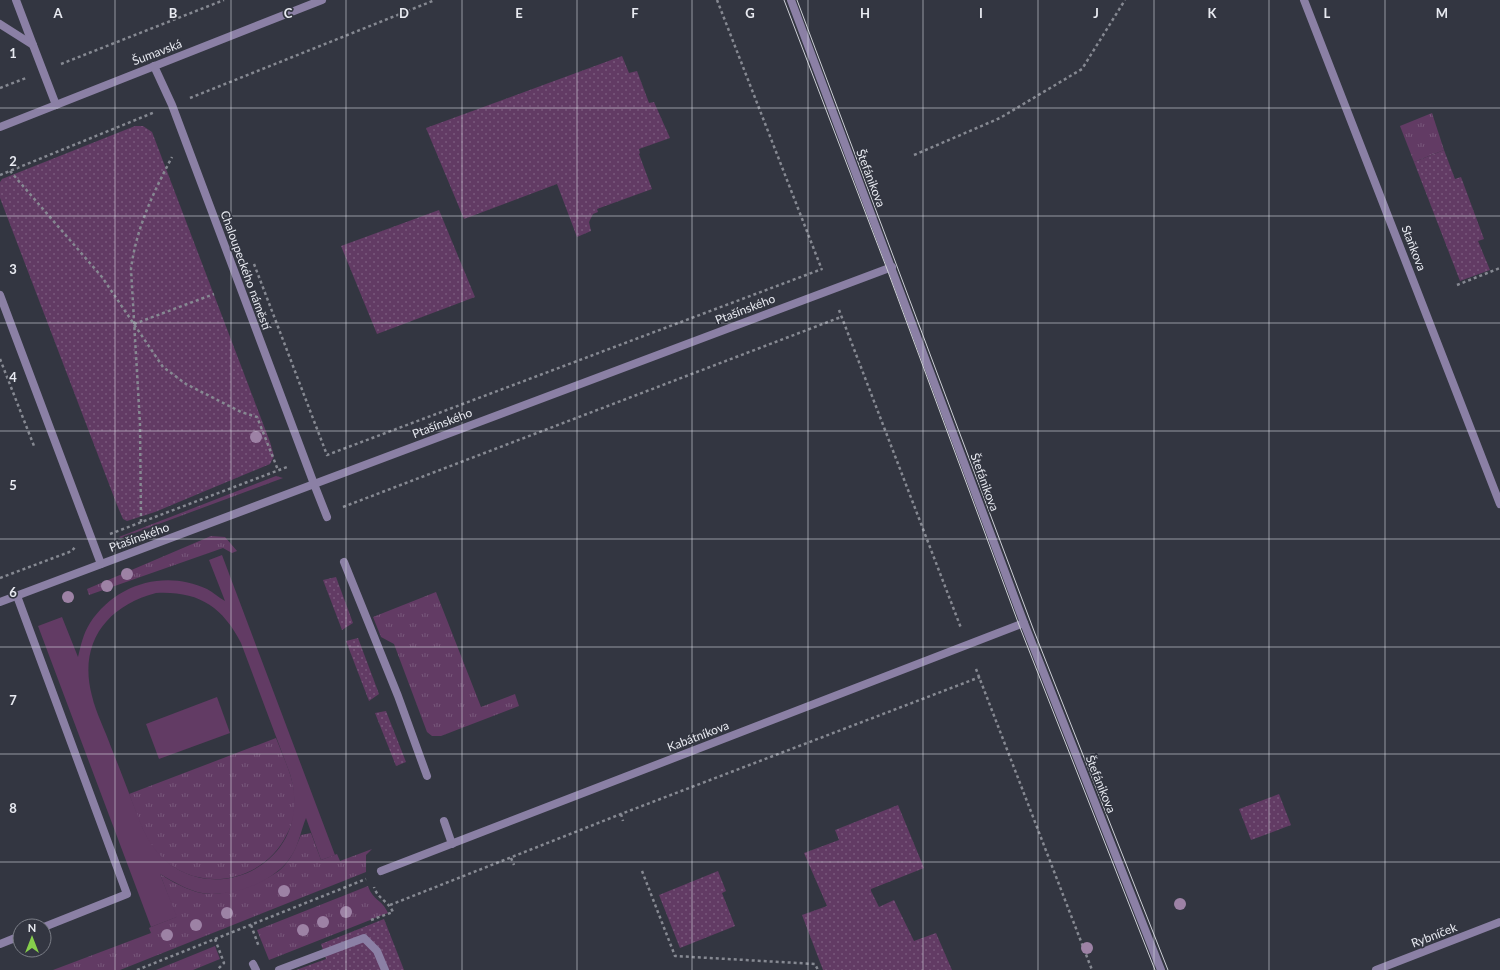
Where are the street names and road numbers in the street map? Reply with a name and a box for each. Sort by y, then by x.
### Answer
street label: Šumavská [130,36,184,68]
street label: Štefánikova [853,147,889,209]
street label: Chaloupeckého náměstí [217,208,275,332]
street label: Staňkova [1398,223,1430,273]
street label: Ptašínského [713,291,777,327]
street label: Ptašínského [410,405,474,441]
street label: Štefánikova [968,451,1002,513]
street label: Ptašínského [107,519,171,555]
street label: Kabátníkova [665,717,731,755]
street label: Štefánikova [1083,753,1119,815]
street label: Rybníček [1409,919,1460,951]

